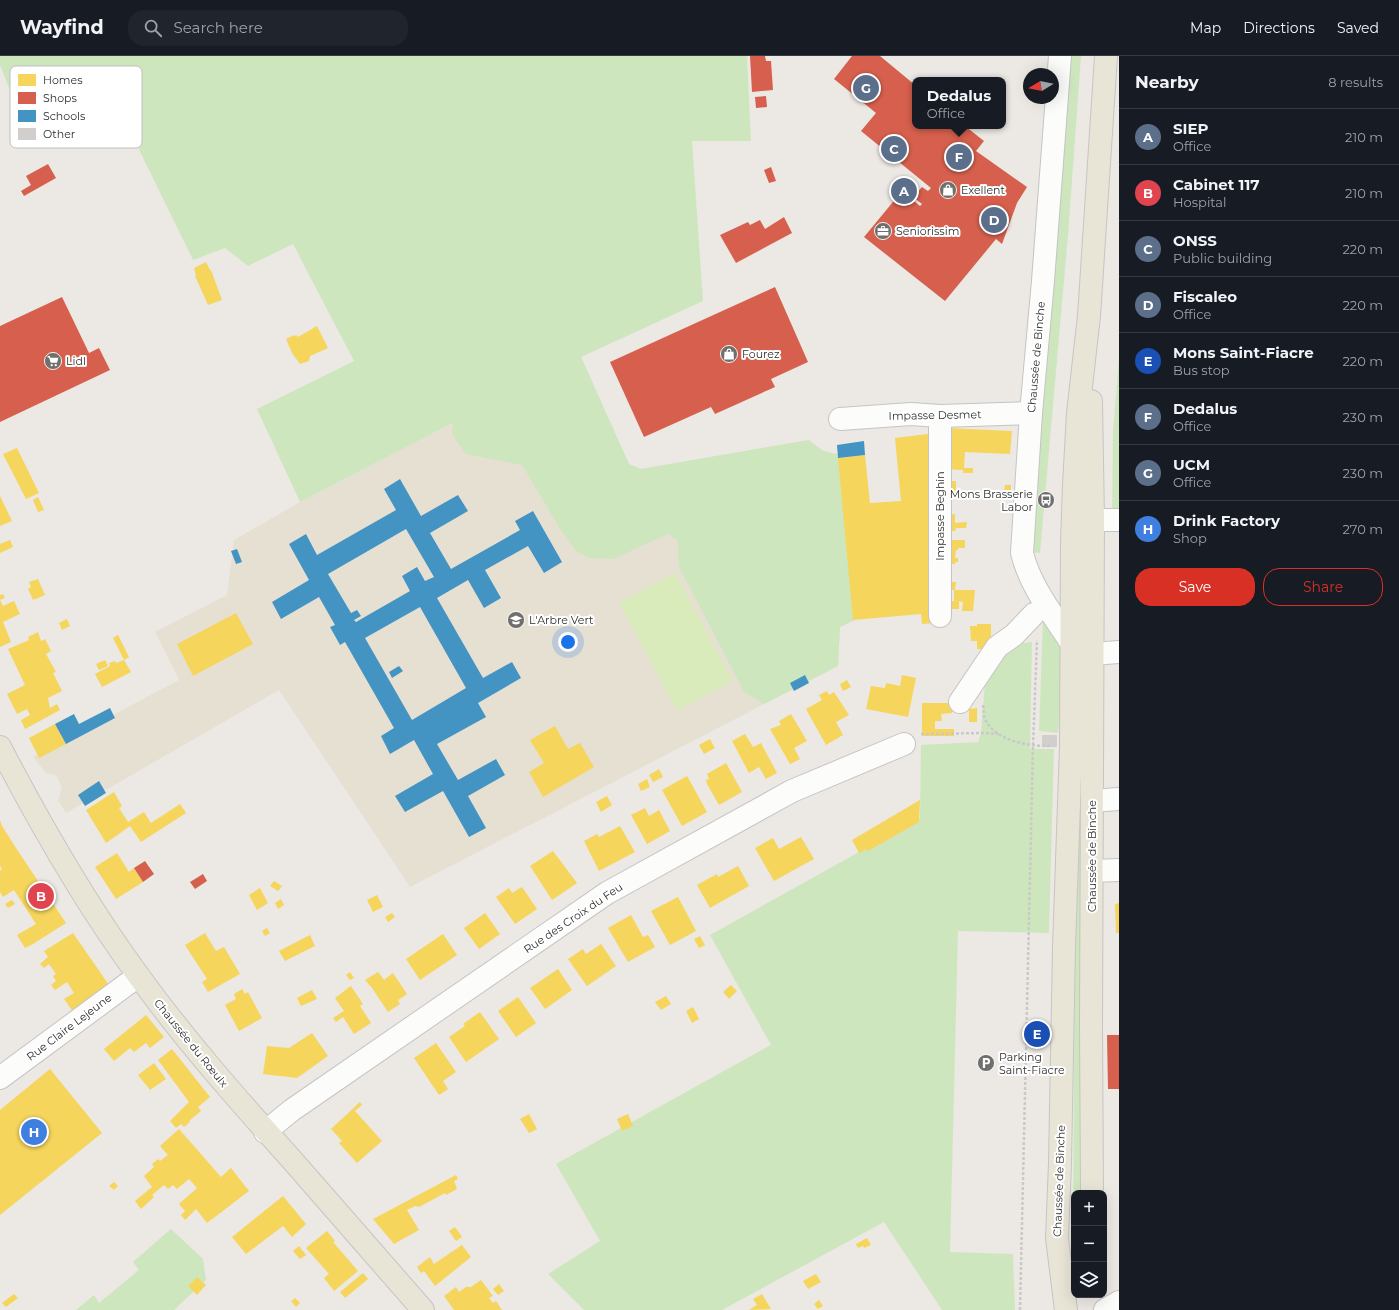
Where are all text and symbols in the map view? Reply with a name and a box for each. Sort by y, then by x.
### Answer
search box [128,10,408,46]
text: Wayfind [20,16,104,39]
icon: search [142,17,164,39]
text: Search here [174,18,263,37]
text: Map [1190,19,1221,37]
text: Directions [1243,19,1315,37]
text: Saved [1337,19,1379,37]
legend [10,66,142,148]
north arrow [1023,68,1059,104]
text: Nearby [1135,72,1199,92]
text: Homes [43,73,83,87]
pin: G [853,73,879,103]
text: 8 results [1328,74,1383,90]
popup [912,77,1006,129]
text: Dedalus [927,86,991,105]
text: Shops [43,91,78,105]
text: Office [927,105,965,121]
text: Schools [43,109,86,123]
text: SIEP [1173,119,1209,138]
text: Other [43,127,75,141]
text: A [1143,129,1153,145]
text: 210 m [1345,129,1383,145]
pin: C [881,134,907,164]
text: Office [1173,138,1211,154]
pin: F [946,142,972,172]
text: Cabinet 117 [1173,175,1260,194]
pin: A [891,176,917,206]
shop icon: Exellent [938,180,958,200]
place label: Exellent [961,183,1006,197]
text: B [1143,185,1153,201]
text: 210 m [1345,185,1383,201]
text: Hospital [1173,194,1226,210]
pin: D [981,205,1007,235]
office icon: Seniorissim [873,221,893,241]
place label: Seniorissim [896,224,959,238]
text: ONSS [1173,231,1217,250]
text: C [1143,241,1153,257]
text: 220 m [1342,241,1383,257]
text: Public building [1173,250,1272,266]
text: Fiscaleo [1173,287,1237,306]
text: D [1143,297,1153,313]
text: 220 m [1342,297,1383,313]
street label: Chaussée de Binche [1024,300,1048,413]
text: Office [1173,306,1211,322]
text: Mons Saint-Fiacre [1173,343,1314,362]
shop icon: Fourez [719,344,739,364]
place label: Fourez [742,347,780,361]
supermarket icon: Lidl [43,351,63,371]
text: E [1144,353,1152,369]
text: 220 m [1342,353,1383,369]
place label: Lidl [66,354,86,368]
text: Bus stop [1173,362,1230,378]
text: Dedalus [1173,399,1237,418]
street label: Impasse Desmet [888,407,982,423]
text: F [1144,409,1152,425]
text: 230 m [1342,409,1383,425]
text: Office [1173,418,1211,434]
text: UCM [1173,455,1210,474]
text: G [1143,465,1153,481]
text: 230 m [1342,465,1383,481]
street label: Impasse Beghin [933,471,947,561]
text: Office [1173,474,1211,490]
place label: Mons Brasserie Labor [950,487,1033,514]
bus stop icon: Mons Brasserie Labor [1036,490,1056,510]
text: Drink Factory [1173,511,1280,530]
text: H [1143,521,1153,537]
text: 270 m [1342,521,1383,537]
text: Shop [1173,530,1207,546]
button: Save [1135,568,1255,606]
button: Share [1263,568,1383,606]
school or university icon: L'Arbre Vert [506,610,526,630]
place label: L'Arbre Vert [529,613,594,627]
your location [558,632,578,652]
street label: Chaussée de Binche [1085,800,1099,912]
street label: Rue des Croix du Feu [521,880,625,956]
pin: B [28,881,54,911]
street label: Rue Claire Lejeune [24,990,115,1064]
street label: Chaussée du Rœulx [151,996,231,1090]
pin: E [1024,1019,1050,1049]
place label: Parking Saint-Fiacre [999,1050,1065,1077]
parking icon: Parking Saint-Fiacre [976,1053,996,1073]
pin: H [21,1117,47,1147]
street label: Chaussée de Binche [1050,1124,1068,1237]
map controls [1071,1190,1107,1298]
button: + [1071,1190,1107,1226]
button: − [1071,1226,1107,1262]
button: layers [1071,1262,1107,1298]

